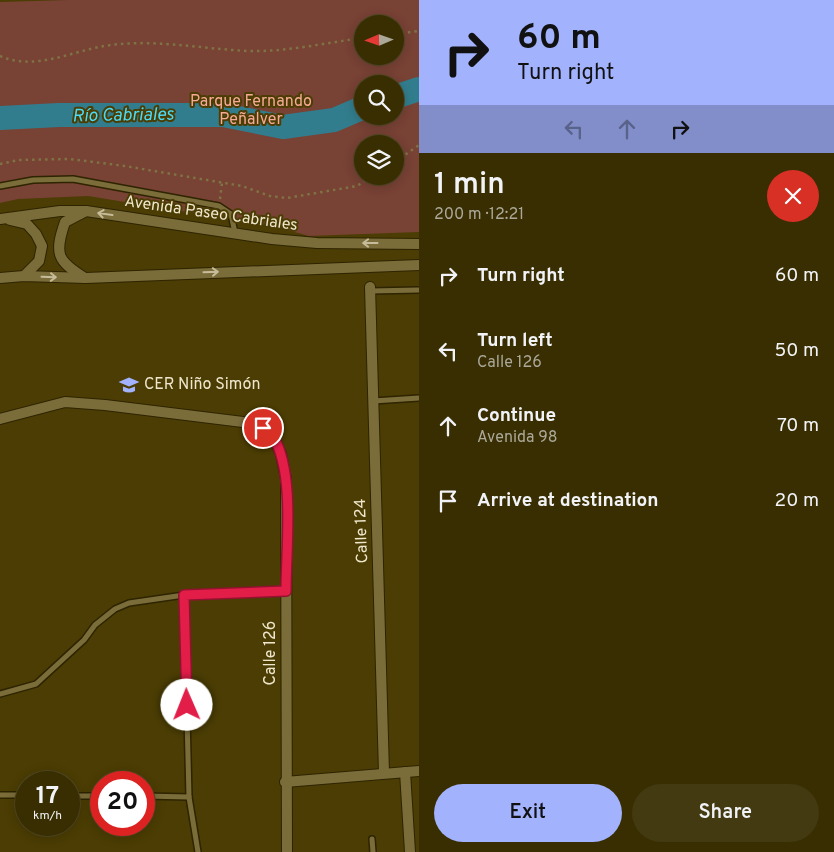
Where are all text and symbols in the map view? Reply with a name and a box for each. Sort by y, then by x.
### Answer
north arrow [354,15,404,65]
map controls [354,15,404,185]
text: 60 m [517,17,601,61]
icon: right [434,20,499,85]
text: Turn right [517,60,614,87]
button: search [354,75,404,125]
park label: Parque Fernando Peñalver [190,92,312,130]
water label: Río Cabriales [72,104,175,128]
icon: left [560,115,588,143]
icon: ahead [613,115,641,143]
icon: right [666,115,694,143]
button: layers [354,135,404,185]
text: 1 min [434,167,505,204]
button: close [767,170,819,222]
street label: Avenida Paseo Cabriales [123,192,299,236]
text: 200 m · 12:21 [434,205,524,225]
one-way arrow [97,208,113,218]
one-way arrow [363,238,379,248]
icon: right [434,262,462,290]
text: Turn right [477,264,565,288]
text: 60 m [775,264,819,288]
one-way arrow [202,267,219,277]
one-way arrow [40,272,56,281]
text: Turn left [477,329,553,353]
icon: left [434,337,462,365]
text: 50 m [774,339,819,363]
text: Calle 126 [477,353,542,373]
school or university icon: CER Niño Simón [118,374,140,396]
place label: CER Niño Simón [144,375,261,395]
text: Continue [477,404,556,428]
pin [242,407,284,449]
icon: ahead [434,412,462,440]
icon: arrive [249,414,277,442]
text: 70 m [777,414,819,438]
text: Avenida 98 [477,428,558,448]
icon: arrive [434,487,462,515]
text: Arrive at destination [477,489,658,513]
text: 20 m [775,489,819,513]
street label: Calle 124 [351,498,373,564]
street label: Calle 126 [261,621,281,685]
position arrow [160,678,212,730]
speed limit sign: 20 [90,771,155,836]
text: 17 [36,781,59,813]
button: Exit [434,784,622,842]
button: Share [632,784,819,842]
text: km/h [33,808,62,824]

